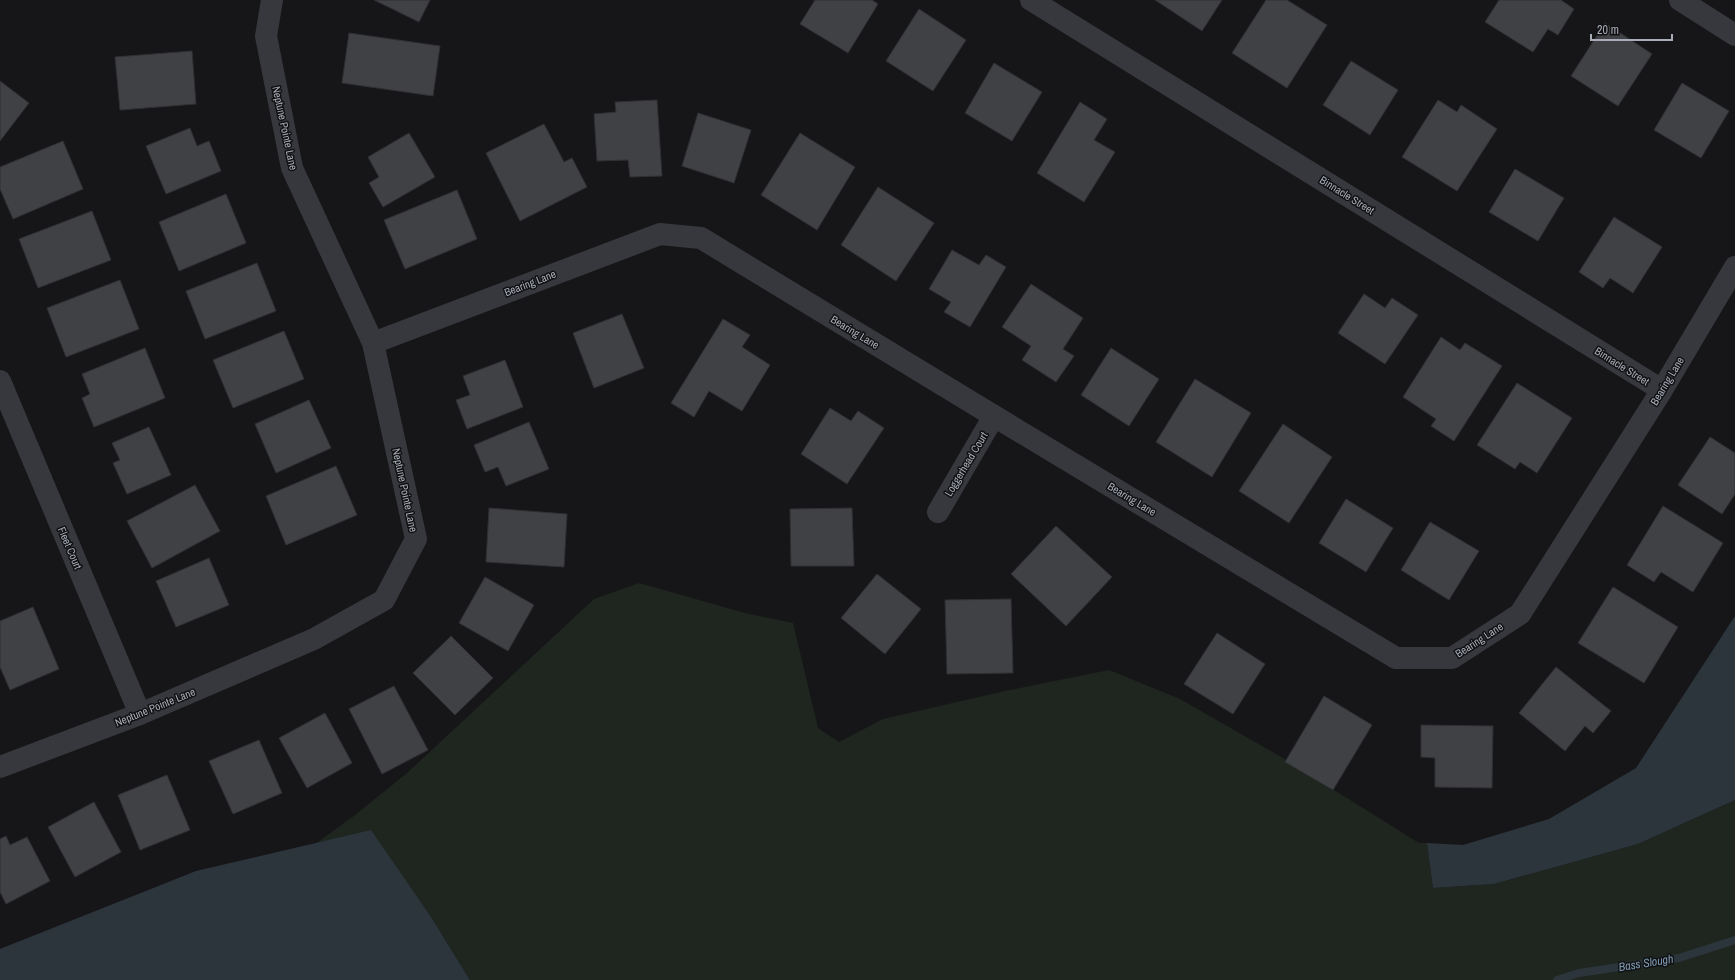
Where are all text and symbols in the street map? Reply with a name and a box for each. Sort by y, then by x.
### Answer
scale bar [1591,16,1672,42]
text: 20 m [1597,22,1619,38]
street label: Neptune Pointe Lane [269,85,301,171]
street label: Binnacle Street [1317,173,1377,218]
street label: Bearing Lane [502,267,558,299]
street label: Bearing Lane [828,312,882,352]
street label: Binnacle Street [1592,344,1652,389]
street label: Bearing Lane [1647,354,1687,408]
street label: Loggerhead Court [941,429,991,499]
street label: Neptune Pointe Lane [389,447,421,533]
street label: Bearing Lane [1105,479,1159,519]
street label: Fleet Court [55,525,85,572]
street label: Bearing Lane [1452,619,1506,661]
street label: Neptune Pointe Lane [113,685,197,729]
water label: Bass Slough [1617,951,1675,975]

